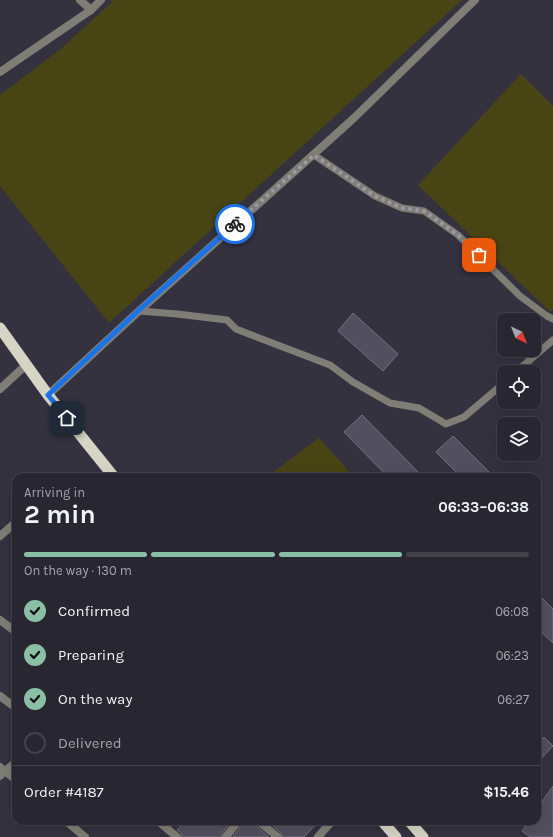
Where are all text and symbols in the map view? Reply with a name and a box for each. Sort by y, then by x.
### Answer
courier [215,204,255,244]
icon: bike [224,213,246,235]
pin [462,238,496,272]
icon: bag [468,244,490,266]
north arrow [497,313,541,357]
map controls [497,313,541,461]
button: locate [497,365,541,409]
pin [50,401,84,435]
icon: home [56,407,78,429]
button: layers [497,417,541,461]
text: Arriving in [24,485,85,500]
text: 06:33–06:38 [438,498,529,516]
text: 2 min [24,499,96,530]
text: On the way · 130 m [24,563,132,578]
icon: check [24,600,46,622]
text: Confirmed [58,602,130,620]
text: 06:08 [495,604,529,619]
icon: check [24,644,46,666]
text: Preparing [58,646,124,664]
text: 06:23 [496,648,529,663]
icon: check [24,688,46,710]
text: On the way [58,690,132,708]
text: 06:27 [497,692,529,707]
text: Delivered [58,734,122,752]
text: Order #4187 [24,783,104,801]
text: $15.46 [483,783,529,801]

